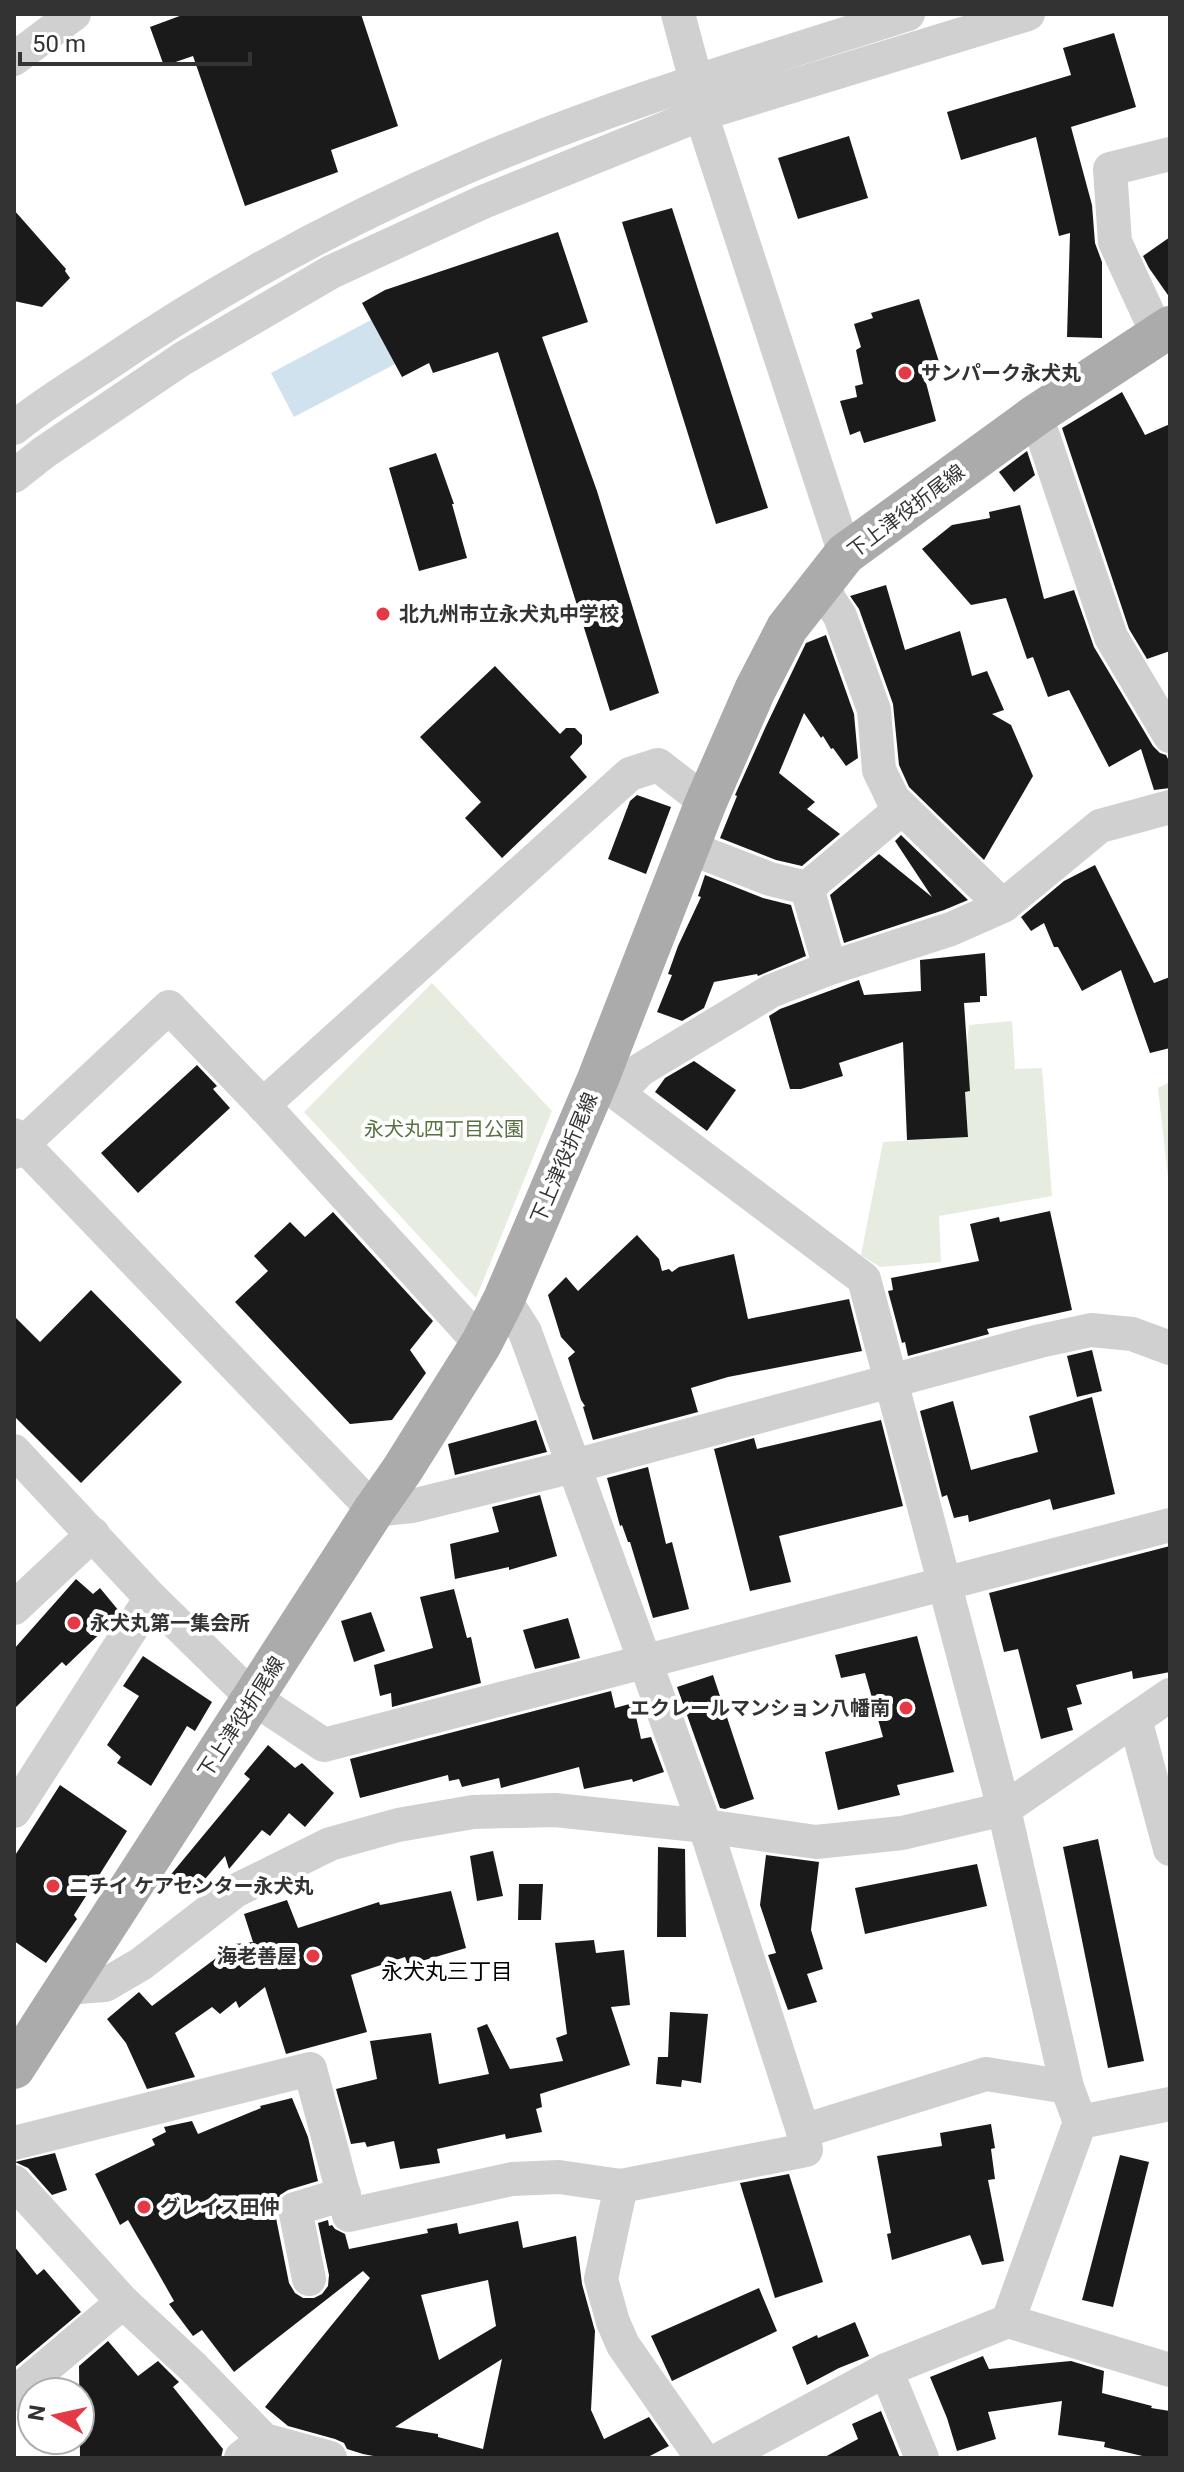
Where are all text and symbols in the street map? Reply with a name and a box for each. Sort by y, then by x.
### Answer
scale bar [20,16,250,66]
text: 50 m [32,30,86,58]
place label: サンパーク永犬丸 [921,361,1081,385]
marker: サンパーク永犬丸 [896,364,914,382]
street label: 下上津役折尾線 [843,459,969,563]
place label: 北九州市立永犬丸中学校 [399,602,619,626]
marker: 北九州市立永犬丸中学校 [374,605,392,623]
street label: 下上津役折尾線 [526,1089,602,1227]
park label: 永犬丸四丁目公園 [364,1117,524,1141]
place label: 永犬丸第一集会所 [90,1611,250,1635]
marker: 永犬丸第一集会所 [65,1614,83,1632]
street label: 下上津役折尾線 [193,1652,289,1782]
place label: エクレールマンション八幡南 [630,1696,890,1720]
marker: エクレールマンション八幡南 [897,1699,915,1717]
place label: ニチイ ケアセンター永犬丸 [69,1874,314,1898]
marker: ニチイ ケアセンター永犬丸 [44,1877,62,1895]
place label: 海老善屋 [217,1944,297,1968]
marker: 海老善屋 [304,1947,322,1965]
district label: 永犬丸三丁目 [381,1959,513,1984]
place label: グレイス田仲 [160,2195,279,2219]
marker: グレイス田仲 [135,2198,153,2216]
north arrow [16,2376,96,2456]
text: N [23,2403,50,2423]

